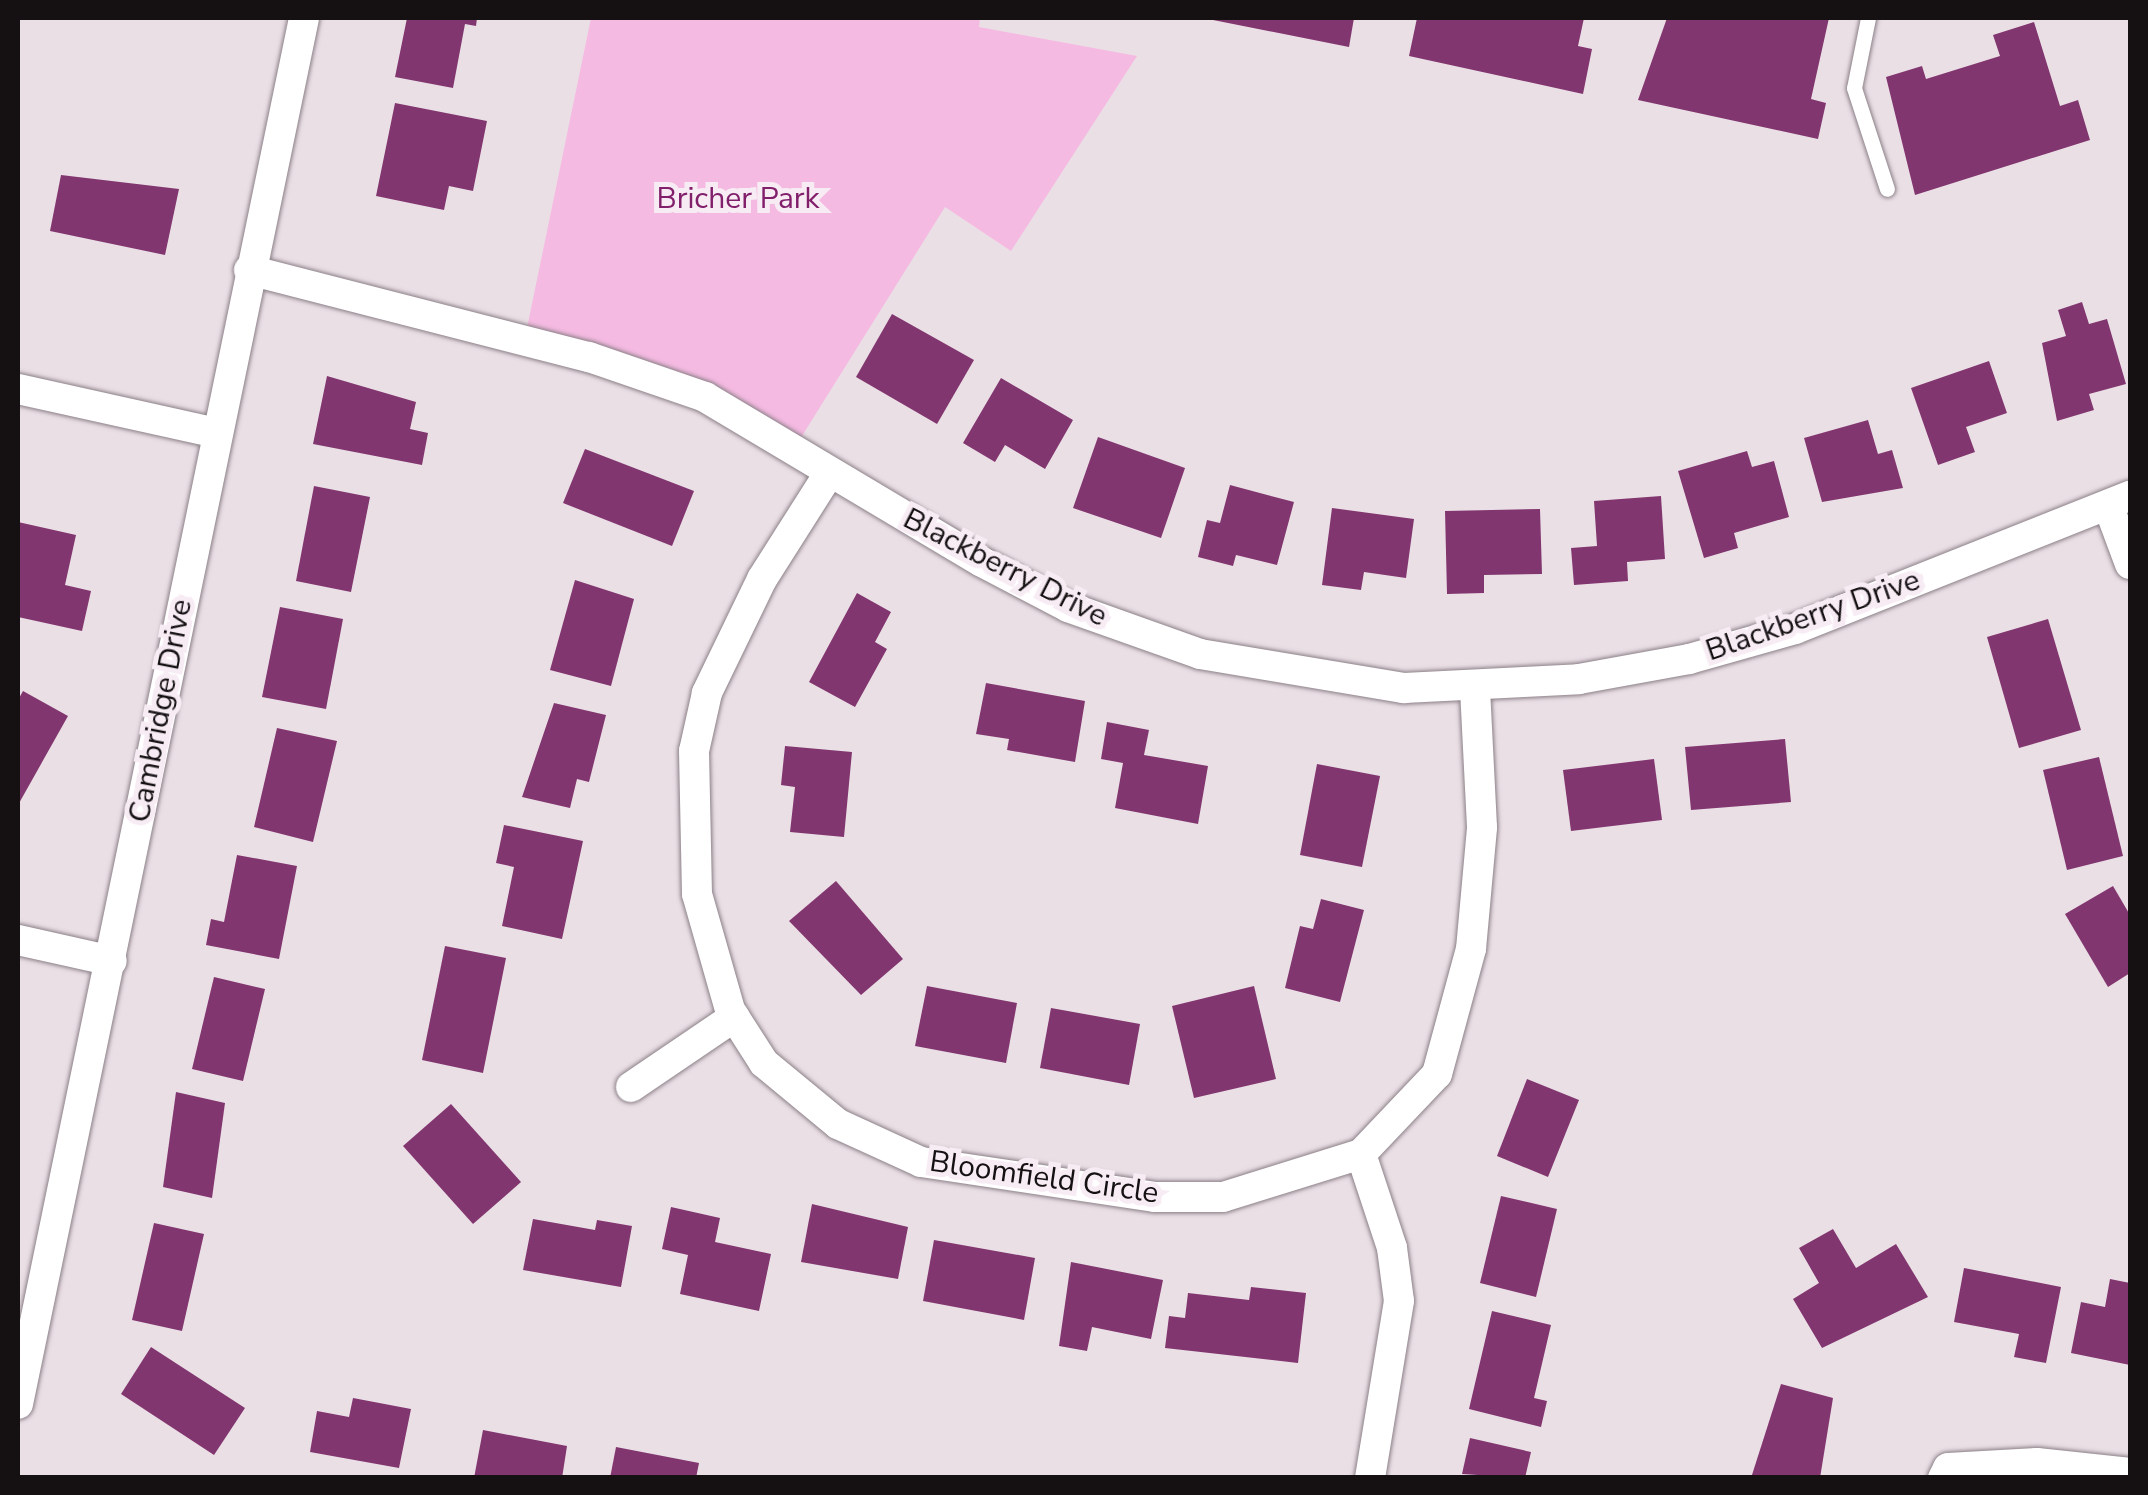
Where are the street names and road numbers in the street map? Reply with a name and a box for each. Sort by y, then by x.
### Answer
street label: Blackberry Drive [897,501,1113,635]
street label: Blackberry Drive [1701,563,1925,669]
street label: Cambridge Drive [122,596,200,826]
street label: Bloomfield Circle [927,1144,1161,1212]

